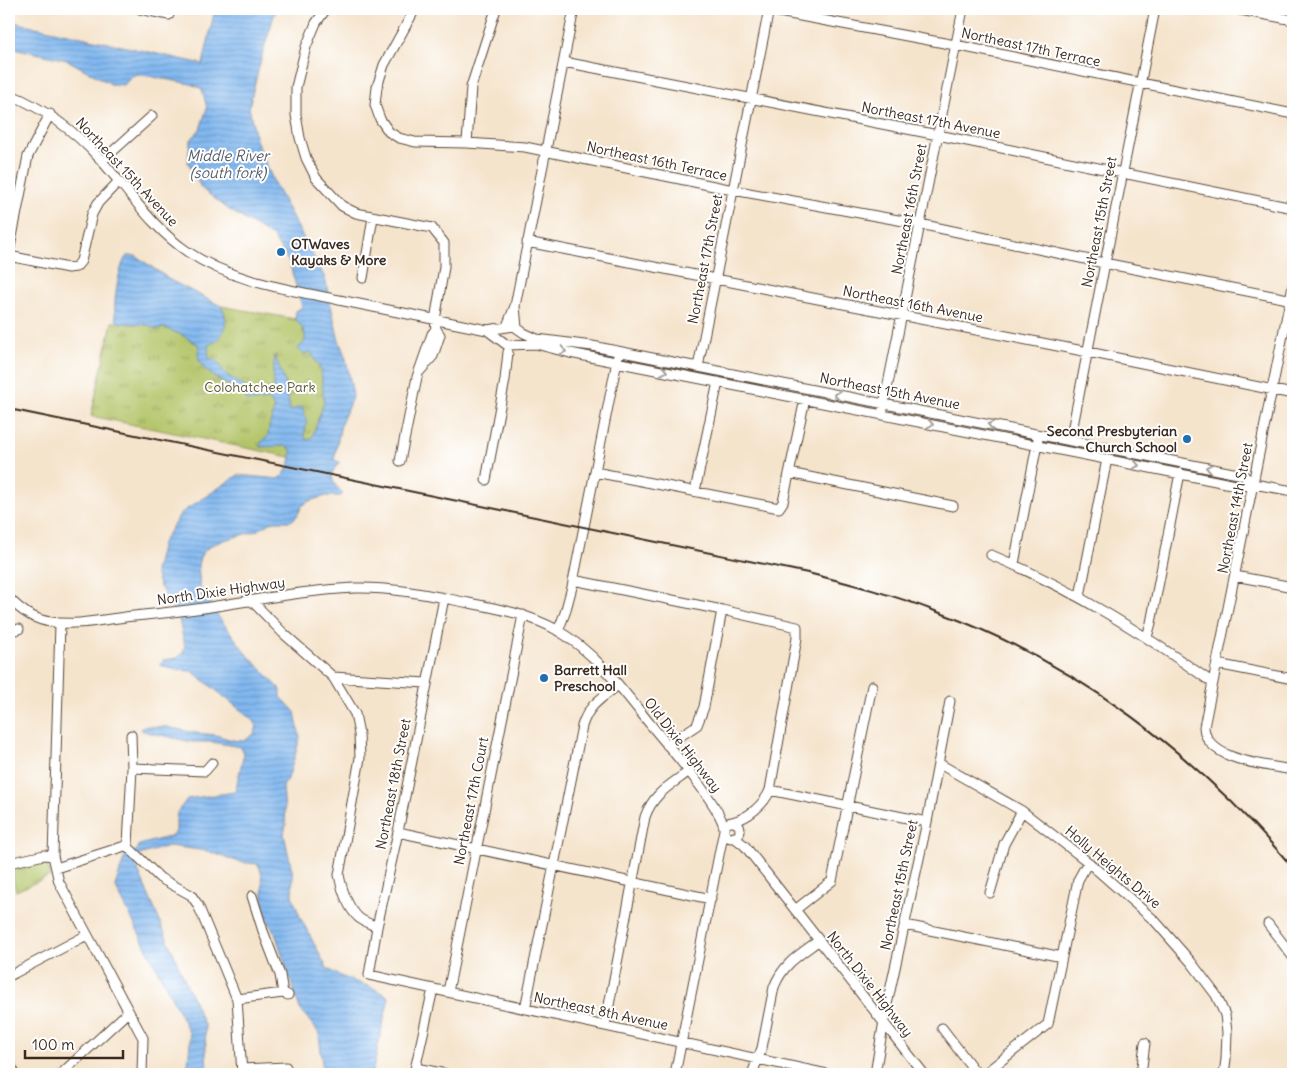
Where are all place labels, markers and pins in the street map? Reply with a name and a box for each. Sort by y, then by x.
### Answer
place label: OTWaves Kayaks & More [291,235,387,269]
marker: OTWaves Kayaks & More [275,246,287,258]
place label: Second Presbyterian Church School [1047,422,1177,456]
marker: Second Presbyterian Church School [1181,433,1193,445]
place label: Barrett Hall Preschool [554,661,627,695]
marker: Barrett Hall Preschool [538,672,550,684]

